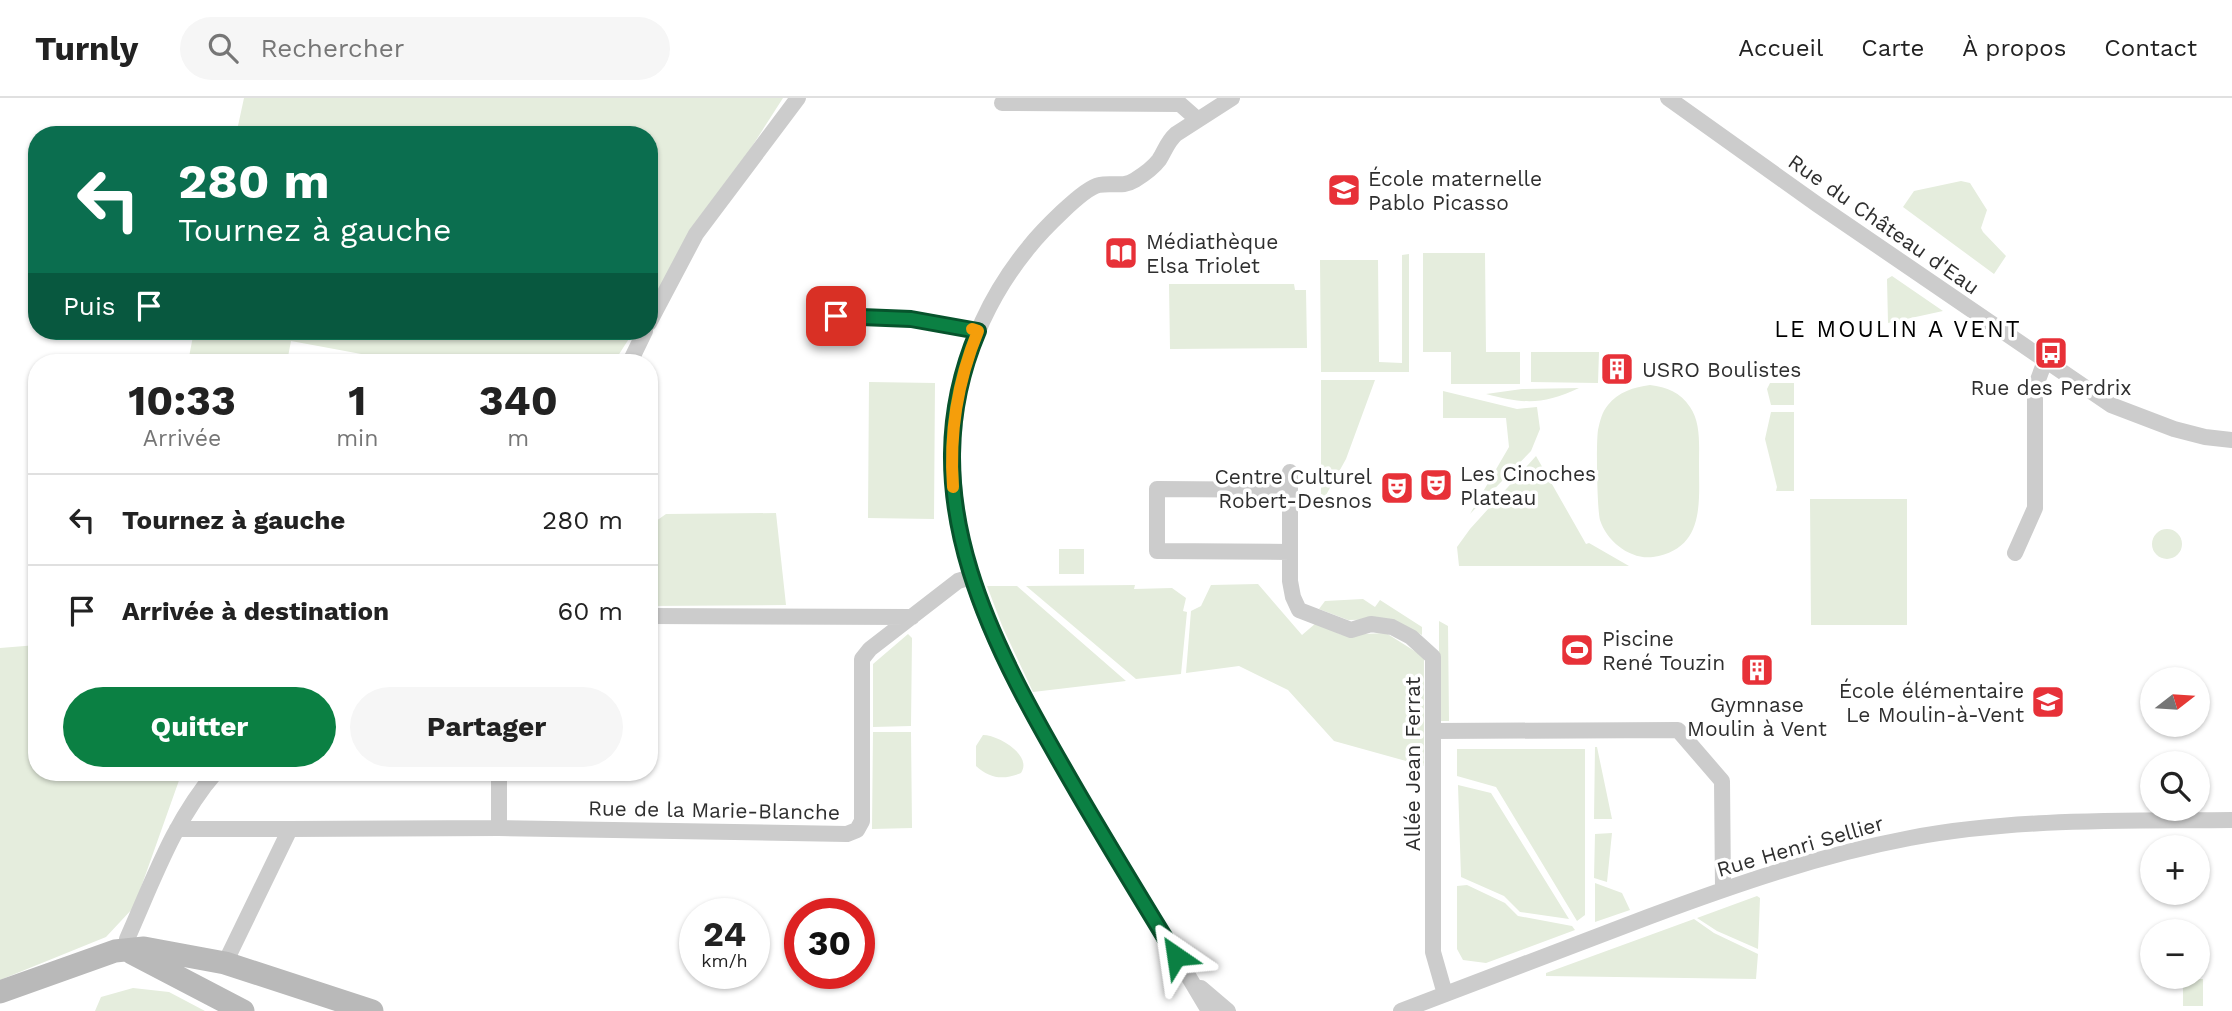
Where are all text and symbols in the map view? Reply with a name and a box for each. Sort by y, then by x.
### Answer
search box [180,17,670,80]
text: Turnly [35,29,138,68]
icon: search [204,29,242,67]
text: Rechercher [260,33,404,63]
text: Accueil [1738,34,1823,62]
text: Carte [1861,34,1924,62]
text: À propos [1962,34,2066,62]
text: Contact [2104,34,2197,62]
street label: Rue du Château d'Eau [1784,149,1984,299]
text: 280 m [178,152,330,210]
icon: left [63,154,154,245]
place label: École maternelle Pablo Picasso [1368,166,1542,215]
school or university icon: École maternelle Pablo Picasso [1325,171,1363,209]
text: Tournez à gauche [178,211,451,249]
place label: Médiathèque Elsa Triolet [1146,229,1278,278]
library icon: Médiathèque Elsa Triolet [1102,234,1140,272]
pin [806,286,866,346]
icon: arrive [130,287,168,325]
text: Puis [63,291,116,321]
icon: arrive [817,297,855,335]
district label: LE MOULIN A VENT [1774,316,2022,343]
bus stop icon: Rue des Perdrix [2032,334,2070,372]
building icon: USRO Boulistes [1598,350,1636,388]
place label: USRO Boulistes [1642,357,1801,382]
place label: Rue des Perdrix [1971,375,2131,400]
text: 10:33 [128,376,236,425]
text: 1 [348,376,366,425]
text: 340 [479,376,558,425]
text: Arrivée [143,425,221,452]
text: min [336,425,378,452]
text: m [507,425,529,452]
place label: Les Cinoches Plateau [1460,461,1596,510]
place label: Centre Culturel Robert-Desnos [1214,464,1373,513]
theatre icon: Les Cinoches Plateau [1417,466,1455,504]
theatre icon: Centre Culturel Robert-Desnos [1378,469,1416,507]
icon: left [63,501,101,539]
text: Tournez à gauche [122,505,345,535]
text: 280 m [542,505,623,535]
icon: arrive [63,592,101,630]
text: Arrivée à destination [122,596,389,626]
text: 60 m [557,596,623,626]
place label: Piscine René Touzin [1602,626,1725,675]
sports icon: Piscine René Touzin [1558,631,1596,669]
building icon: Gymnase Moulin à Vent [1738,651,1776,689]
north arrow [2140,667,2210,737]
map controls [2140,667,2210,989]
street label: Allée Jean Ferrat [1400,677,1425,851]
place label: École élémentaire Le Moulin-à-Vent [1839,678,2024,727]
school or university icon: École élémentaire Le Moulin-à-Vent [2029,683,2067,721]
button: Quitter [63,687,336,767]
button: Partager [350,687,623,767]
place label: Gymnase Moulin à Vent [1687,692,1827,741]
button: search [2140,751,2210,821]
street label: Rue de la Marie-Blanche [588,795,840,825]
street label: Rue Henri Sellier [1714,810,1887,882]
button: + [2140,835,2210,905]
speed limit sign: 30 [784,898,875,989]
text: 24 [703,913,746,955]
position arrow [1139,919,1213,993]
button: − [2140,919,2210,989]
text: km/h [701,950,748,971]

